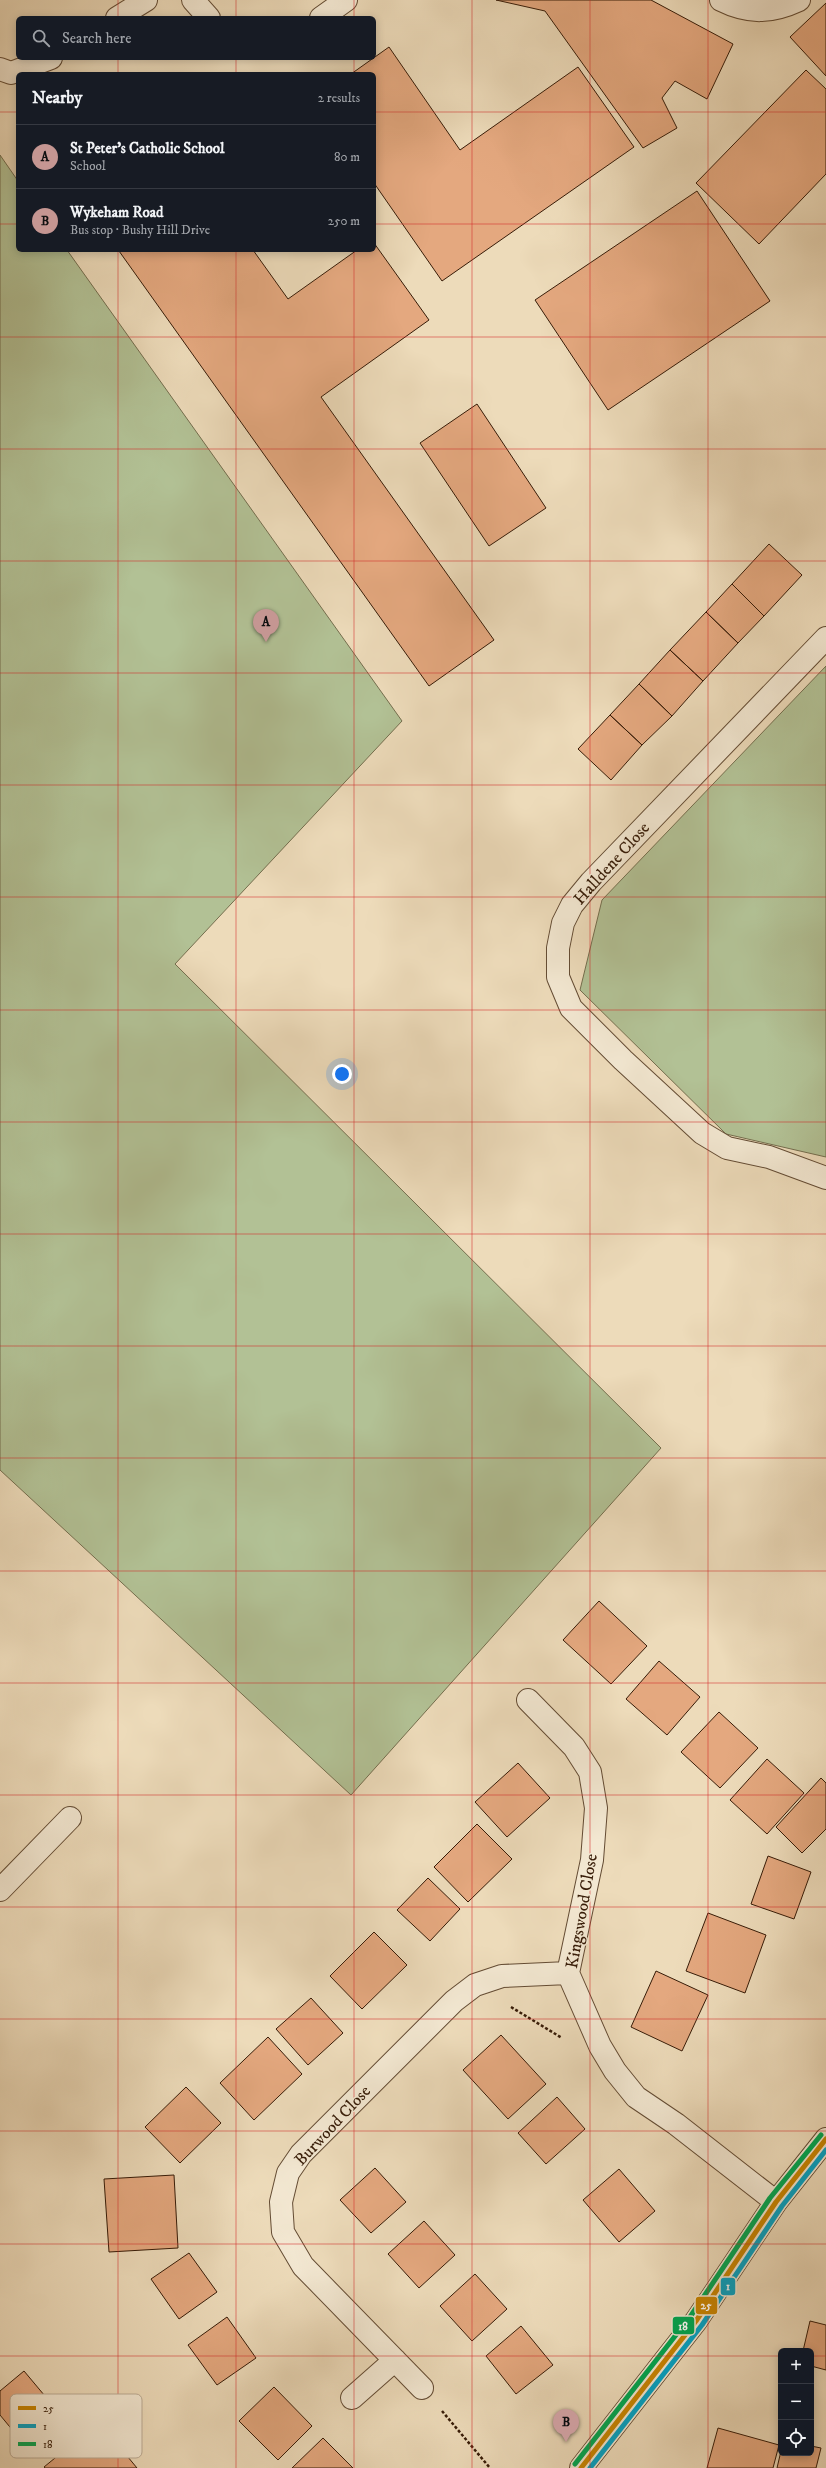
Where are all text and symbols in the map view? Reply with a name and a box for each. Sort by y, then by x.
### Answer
search box [16,16,376,60]
icon: search [30,27,52,49]
text: Search here [62,29,131,48]
text: Nearby [32,87,82,109]
text: 2 results [318,90,360,106]
text: St Peter's Catholic School [70,139,224,158]
text: A [41,149,49,165]
text: 80 m [334,149,360,165]
text: School [70,158,106,174]
text: Wykeham Road [70,203,164,222]
text: B [41,213,49,229]
text: 250 m [328,213,360,229]
text: Bus stop · Bushy Hill Drive [70,222,210,238]
pin: A [253,609,279,642]
street label: Halldene Close [569,818,655,910]
your location [332,1064,352,1084]
street label: Kingswood Close [561,1852,603,1970]
street label: Burwood Close [290,2081,376,2171]
line badge: 1 [720,2277,736,2296]
text: 1 [726,2280,730,2294]
line badge: 25 [695,2296,718,2315]
text: 25 [701,2299,712,2313]
line badge: 18 [672,2316,695,2335]
text: 18 [678,2320,688,2334]
map controls [778,2348,814,2456]
button: + [778,2348,814,2384]
button: − [778,2384,814,2420]
legend [10,2394,142,2458]
text: 25 [43,2402,54,2416]
pin: B [553,2409,579,2442]
text: 1 [43,2420,47,2434]
button: locate [778,2420,814,2456]
text: 18 [43,2438,53,2452]

